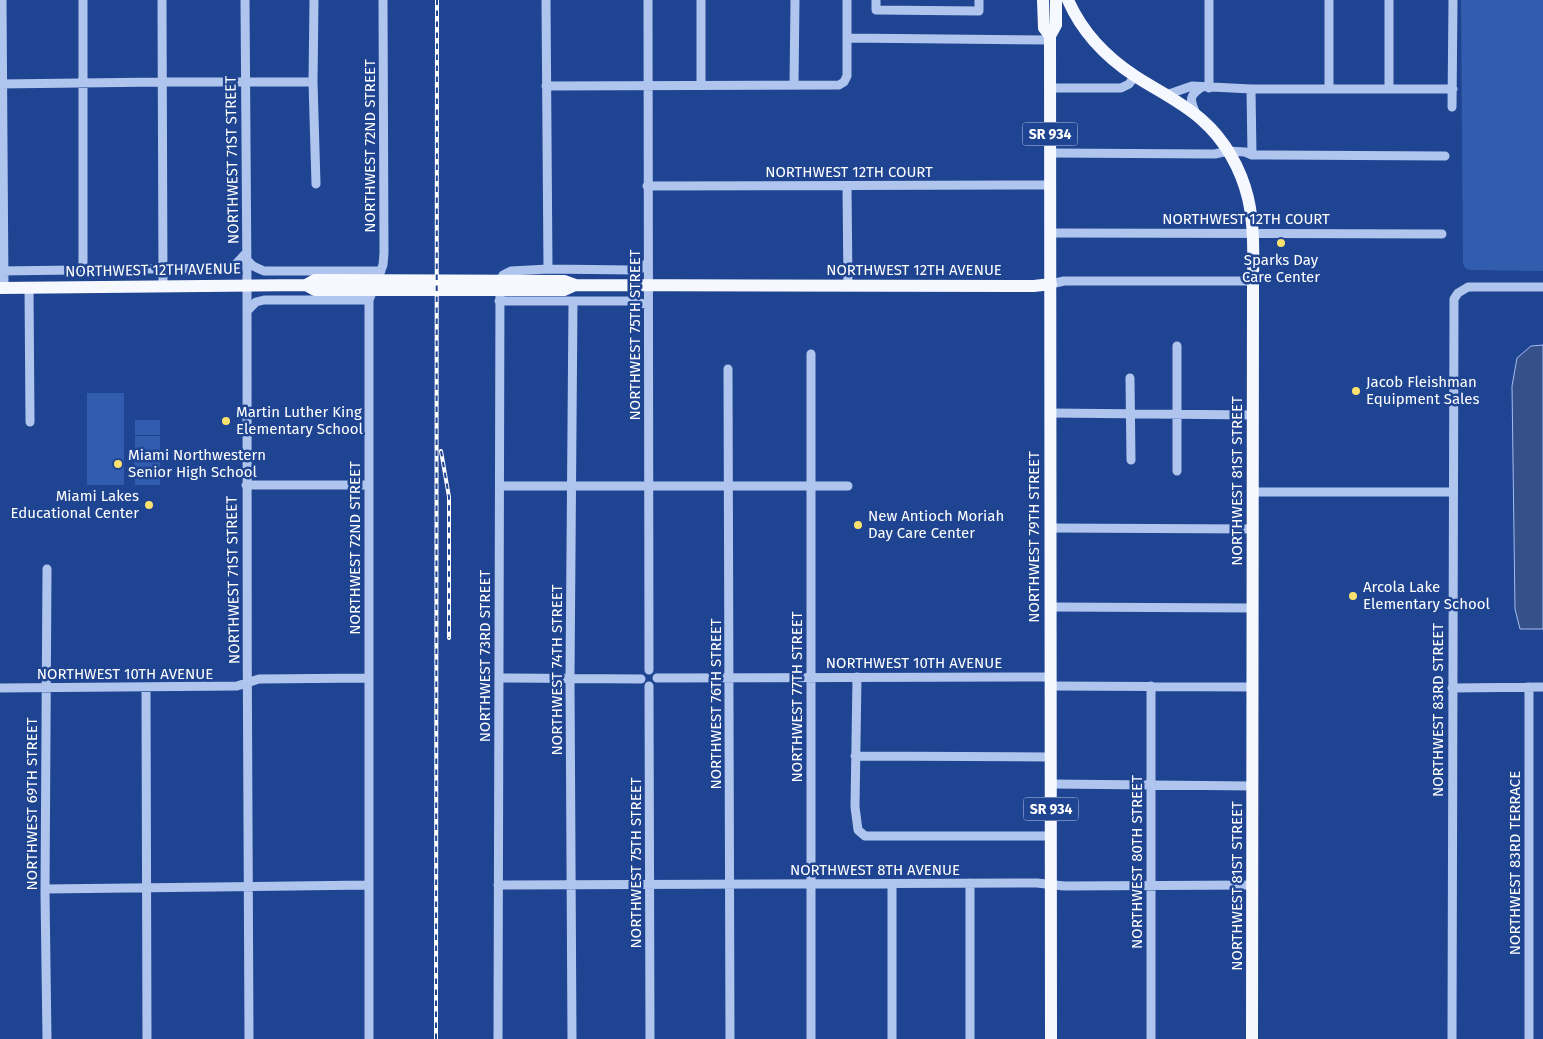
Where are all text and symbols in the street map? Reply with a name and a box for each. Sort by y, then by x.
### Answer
street label: NORTHWEST 72ND STREET [361,59,379,233]
street label: NORTHWEST 71ST STREET [222,76,242,244]
road number: SR 934 [1022,122,1078,146]
street label: NORTHWEST 12TH COURT [765,163,933,181]
street label: NORTHWEST 12TH COURT [1162,210,1330,228]
marker: Sparks Day Care Center [1275,237,1287,249]
street label: NORTHWEST 75TH STREET [626,249,644,420]
place label: Sparks Day Care Center [1242,251,1320,286]
street label: NORTHWEST 12TH AVENUE [65,259,241,281]
street label: NORTHWEST 12TH AVENUE [826,261,1002,279]
place label: Jacob Fleishman Equipment Sales [1366,373,1479,408]
marker: Jacob Fleishman Equipment Sales [1350,385,1362,397]
street label: NORTHWEST 81ST STREET [1228,396,1246,566]
place label: Martin Luther King Elementary School [236,403,364,438]
marker: Martin Luther King Elementary School [220,415,232,427]
place label: Miami Northwestern Senior High School [128,446,266,481]
street label: NORTHWEST 79TH STREET [1025,451,1043,623]
marker: Miami Northwestern Senior High School [112,458,124,470]
street label: NORTHWEST 72ND STREET [346,461,364,635]
place label: Miami Lakes Educational Center [11,487,139,522]
street label: NORTHWEST 71ST STREET [223,496,243,664]
marker: Miami Lakes Educational Center [143,499,155,511]
place label: New Antioch Moriah Day Care Center [868,507,1004,542]
marker: New Antioch Moriah Day Care Center [852,519,864,531]
street label: NORTHWEST 73RD STREET [476,570,494,742]
place label: Arcola Lake Elementary School [1363,578,1491,613]
street label: NORTHWEST 74TH STREET [548,584,566,755]
marker: Arcola Lake Elementary School [1347,590,1359,602]
street label: NORTHWEST 77TH STREET [788,611,806,782]
street label: NORTHWEST 76TH STREET [707,618,725,790]
street label: NORTHWEST 83RD STREET [1429,623,1447,797]
street label: NORTHWEST 10TH AVENUE [826,654,1002,672]
street label: NORTHWEST 10TH AVENUE [37,665,213,683]
street label: NORTHWEST 69TH STREET [23,717,41,890]
street label: NORTHWEST 83RD TERRACE [1506,771,1524,955]
street label: NORTHWEST 80TH STREET [1128,775,1146,949]
street label: NORTHWEST 75TH STREET [627,777,645,948]
road number: SR 934 [1024,798,1078,821]
street label: NORTHWEST 81ST STREET [1228,801,1246,971]
street label: NORTHWEST 8TH AVENUE [790,861,960,879]

